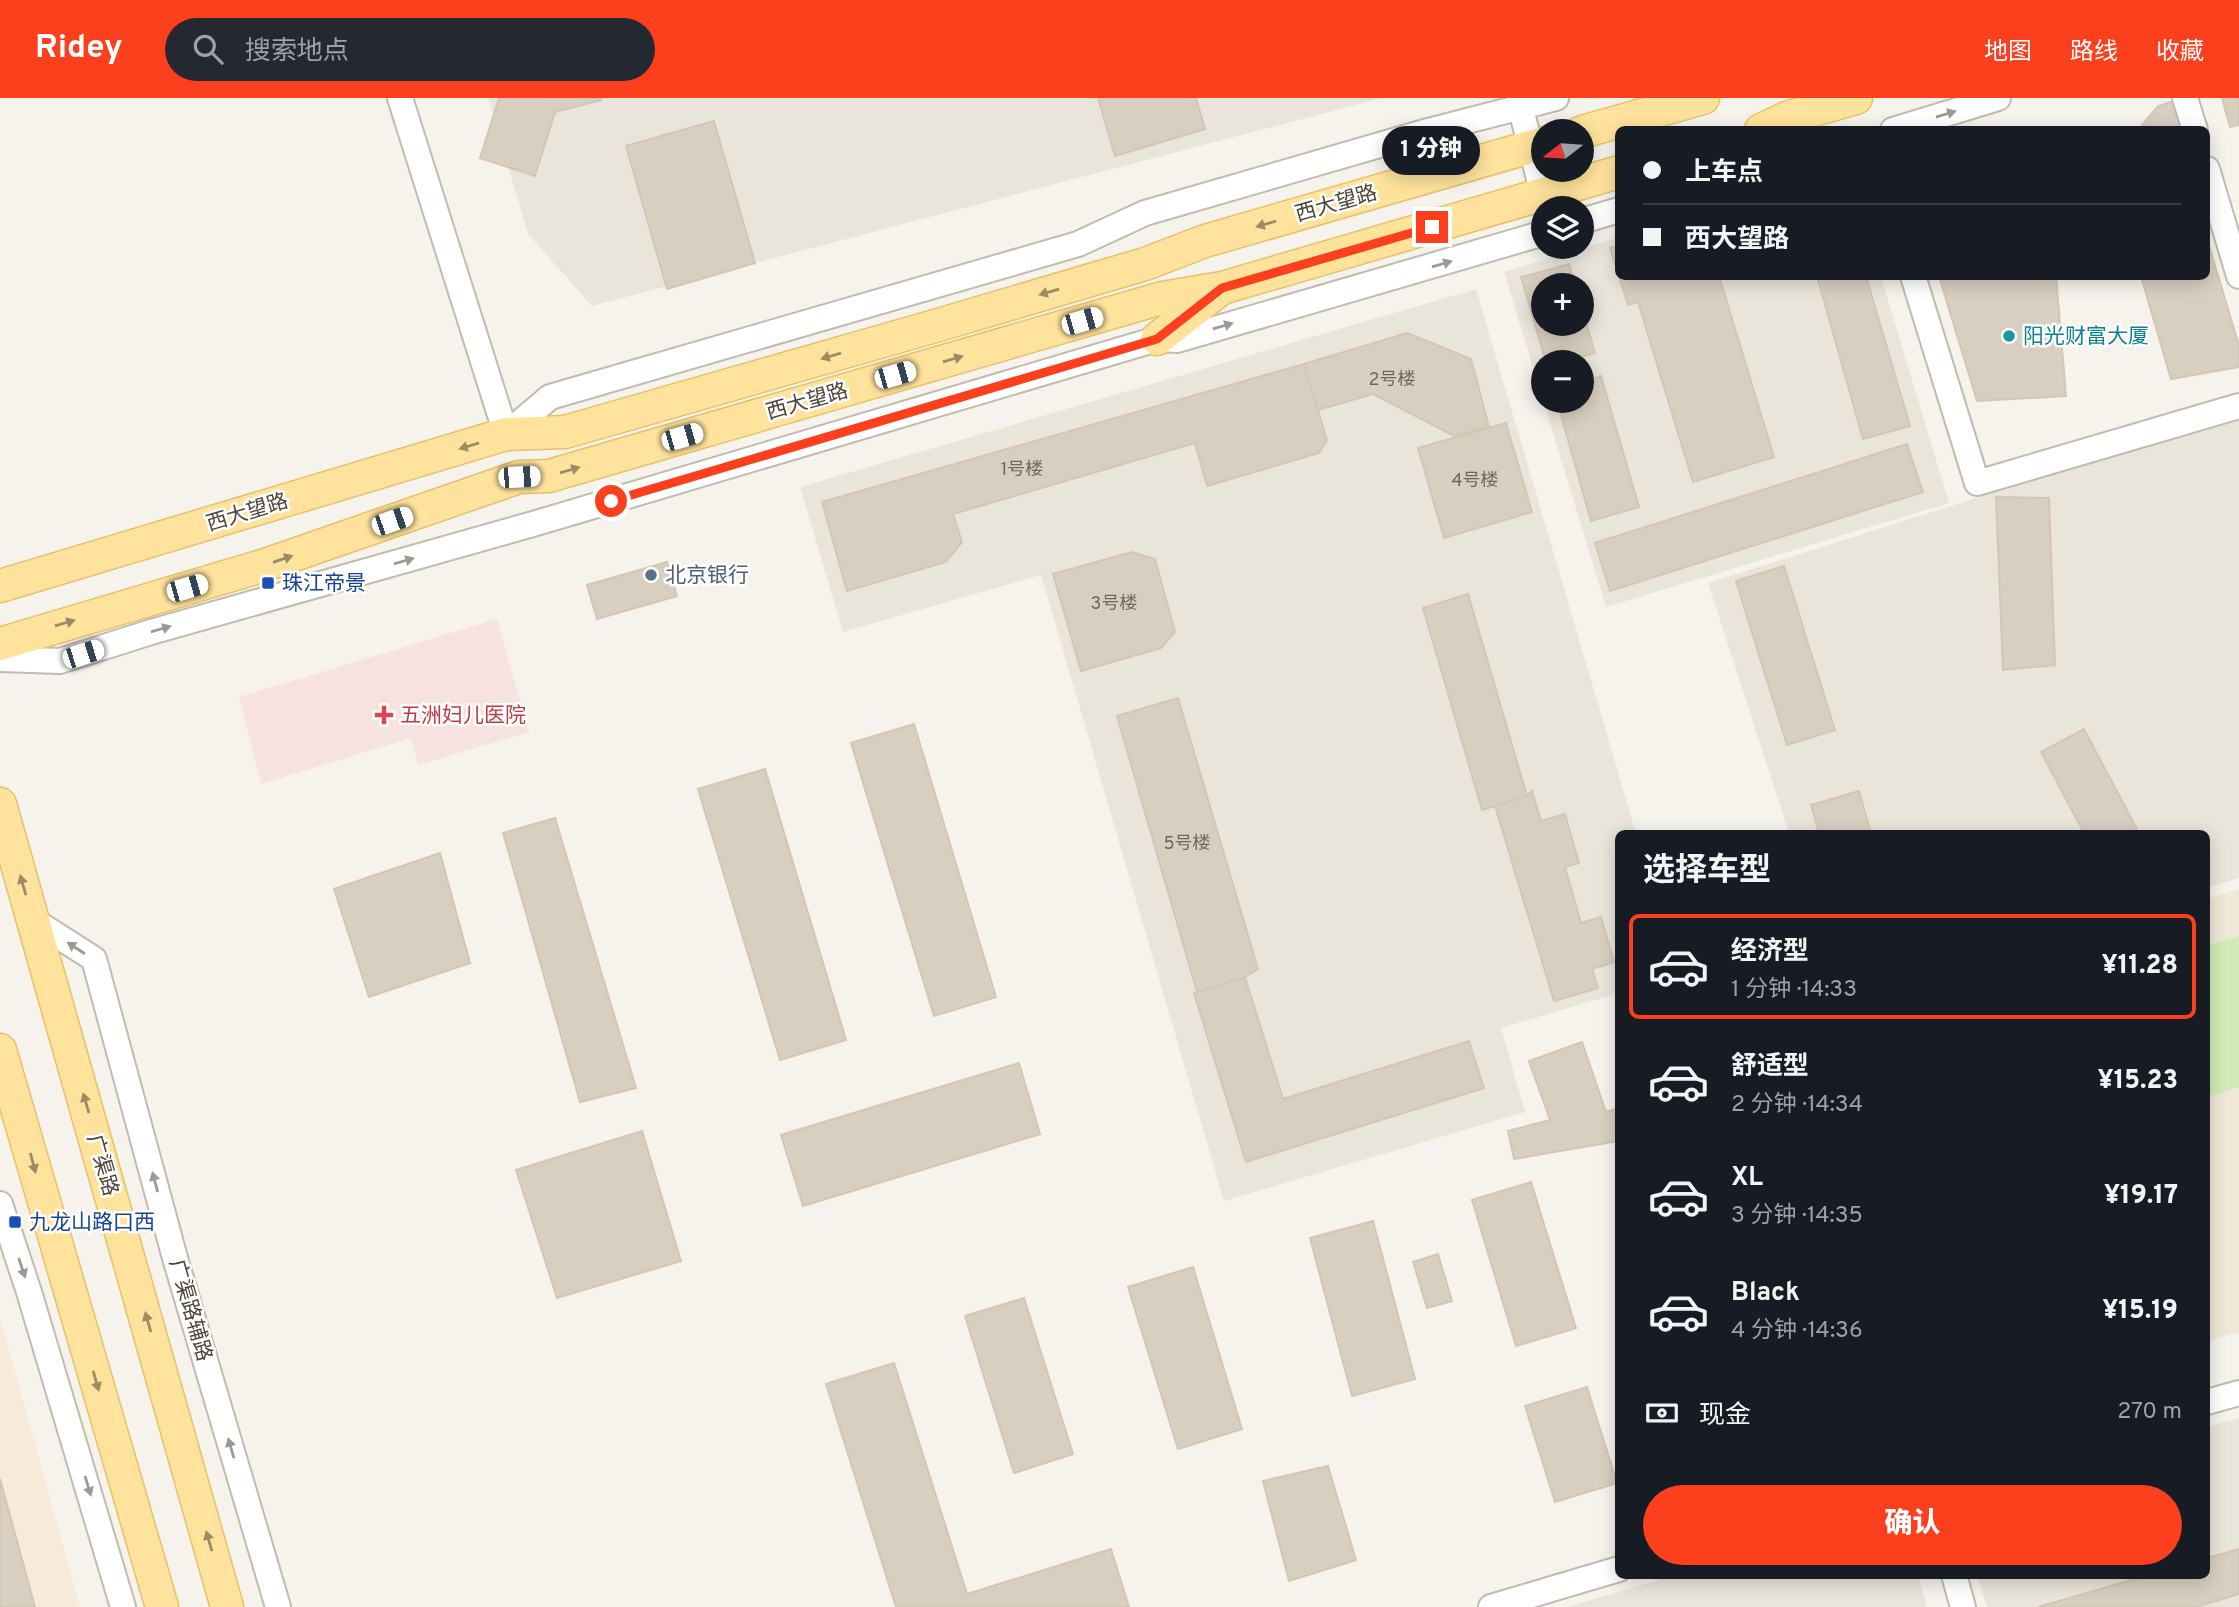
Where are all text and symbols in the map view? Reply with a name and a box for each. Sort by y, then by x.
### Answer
search box [165,18,655,81]
text: Ridey [35,28,123,70]
icon: search [189,30,227,68]
text: 搜索地点 [245,36,349,69]
text: 地图 [1984,38,2032,68]
text: 路线 [2070,38,2118,68]
text: 收藏 [2156,38,2204,68]
one-way arrow [1935,108,1956,118]
north arrow [1531,119,1594,182]
map controls [1531,119,1594,413]
callout: 1 分钟 [1383,125,1481,174]
text: 1 分钟 [1400,136,1462,165]
text: 上车点 [1685,157,1763,190]
street label: 西大望路 [1292,180,1381,229]
button: layers [1531,196,1594,259]
route end [1416,211,1448,243]
one-way arrow [1255,219,1276,229]
text: 西大望路 [1685,224,1789,257]
one-way arrow [1432,258,1453,268]
button: + [1531,273,1594,336]
one-way arrow [1039,288,1060,298]
car [1059,305,1106,337]
one-way arrow [1213,321,1234,331]
place label: 阳光财富大厦 [2023,324,2149,351]
marker: 阳光财富大厦 [2001,328,2017,344]
button: − [1531,350,1594,413]
one-way arrow [820,351,842,362]
one-way arrow [943,353,964,363]
car [872,359,919,391]
house number: 2号楼 [1368,369,1416,392]
street label: 西大望路 [763,378,852,427]
car [659,421,706,453]
one-way arrow [458,441,479,451]
house number: 1号楼 [1001,459,1043,482]
one-way arrow [559,464,580,474]
car [498,465,541,489]
house number: 4号楼 [1451,470,1499,493]
route start [595,485,627,517]
street label: 西大望路 [203,488,292,539]
car [369,504,416,538]
one-way arrow [273,553,294,564]
one-way arrow [394,555,415,565]
place label: 北京银行 [665,563,749,590]
marker: 北京银行 [643,567,659,583]
place label: 珠江帝景 [282,571,366,598]
car [164,572,211,604]
marker: 珠江帝景 [260,575,276,591]
house number: 3号楼 [1091,593,1137,616]
one-way arrow [55,618,76,628]
one-way arrow [151,624,172,634]
car [60,638,107,670]
place label: 五洲妇儿医院 [400,703,526,730]
marker: 五洲妇儿医院 [374,705,394,725]
house number: 5号楼 [1163,833,1211,856]
text: 选择车型 [1643,852,1771,892]
one-way arrow [18,874,28,895]
icon: car [1647,935,1710,998]
text: 经济型 [1731,936,1809,969]
one-way arrow [66,941,86,954]
text: ¥11.28 [2102,950,2178,983]
text: 1 分钟 · 14:33 [1731,976,1857,1005]
icon: car [1647,1050,1710,1113]
text: 舒适型 [1731,1051,1809,1084]
text: ¥15.23 [2098,1065,2178,1098]
text: 2 分钟 · 14:34 [1731,1091,1863,1120]
one-way arrow [80,1092,90,1113]
street label: 广渠路 [80,1131,123,1199]
one-way arrow [28,1152,39,1174]
text: XL [1731,1162,1763,1195]
icon: car [1647,1165,1710,1228]
one-way arrow [149,1171,159,1192]
text: ¥19.17 [2104,1180,2178,1213]
text: 3 分钟 · 14:35 [1731,1202,1863,1231]
place label: 九龙山路口西 [29,1210,155,1237]
marker: 九龙山路口西 [7,1214,23,1230]
street label: 广渠路辅路 [162,1256,217,1365]
one-way arrow [17,1258,28,1279]
text: Black [1731,1277,1800,1310]
icon: car [1647,1280,1710,1343]
text: ¥15.19 [2102,1295,2178,1328]
one-way arrow [142,1311,152,1332]
text: 4 分钟 · 14:36 [1731,1317,1863,1346]
one-way arrow [91,1371,102,1393]
icon: cash [1643,1394,1681,1432]
text: 270 m [2117,1398,2182,1427]
text: 现金 [1699,1400,1751,1433]
one-way arrow [226,1437,236,1458]
one-way arrow [84,1476,94,1497]
button: 确认 [1643,1485,2182,1565]
one-way arrow [203,1530,214,1552]

